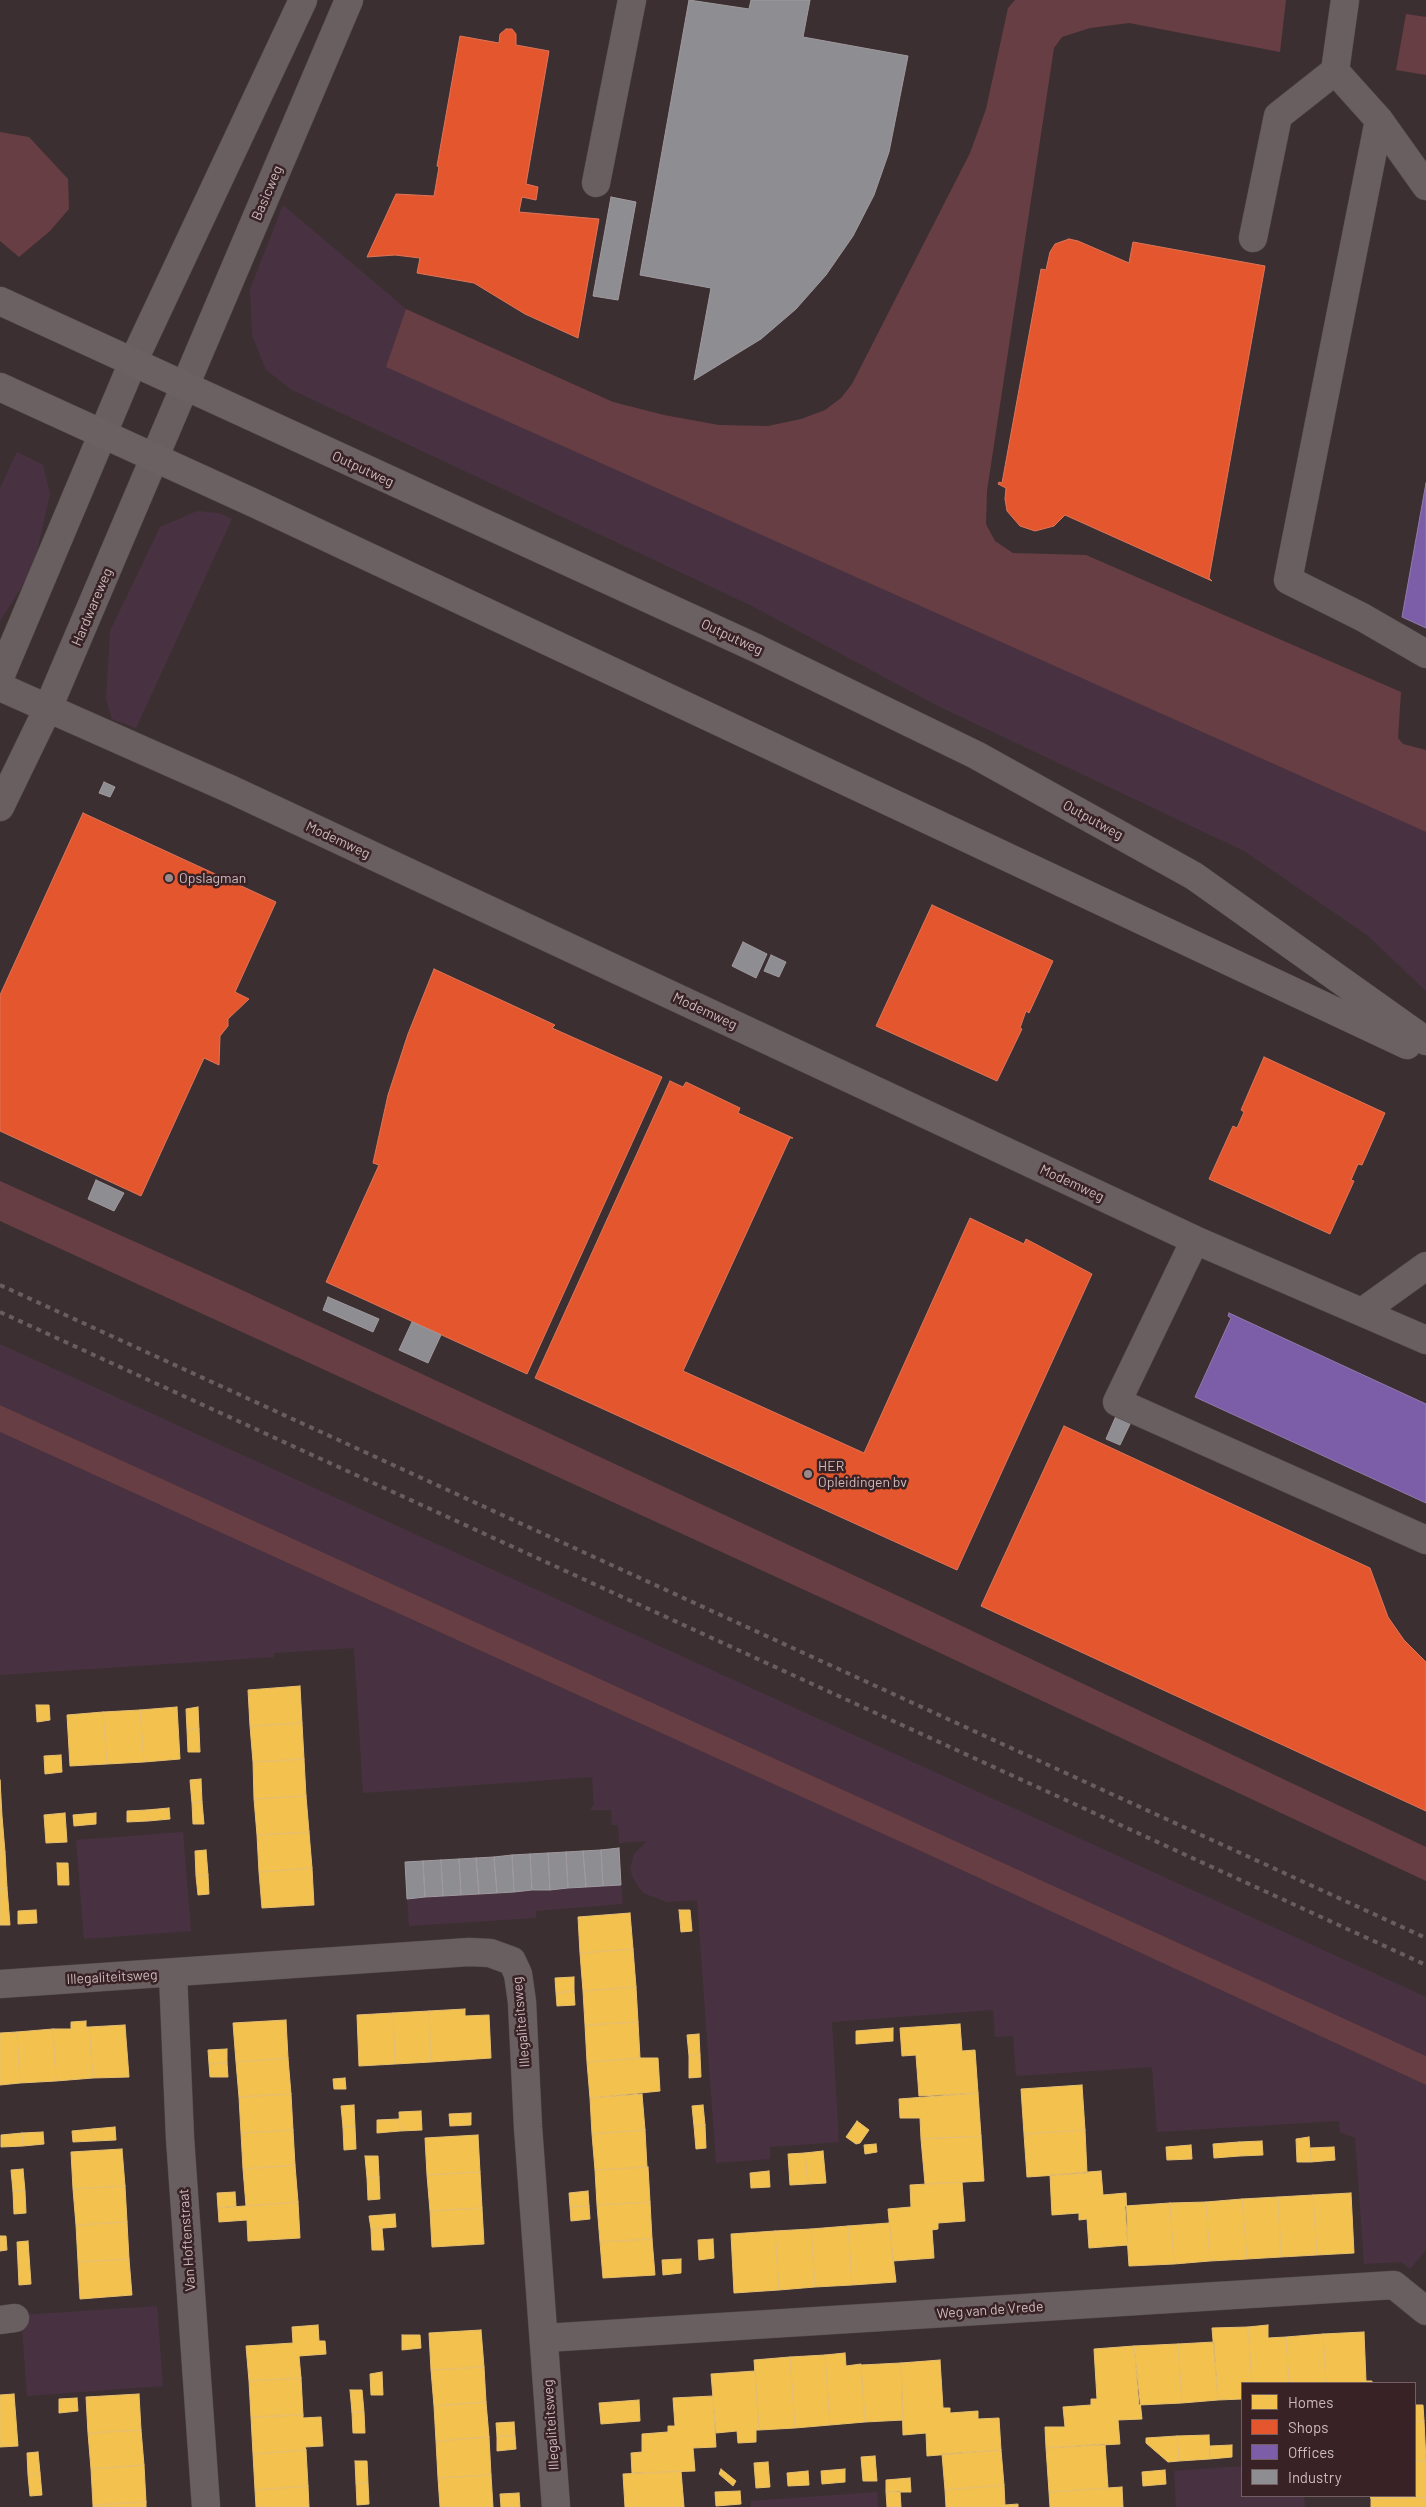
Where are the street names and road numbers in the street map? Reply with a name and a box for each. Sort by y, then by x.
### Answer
street label: Basicweg [248,163,286,223]
street label: Outputweg [329,447,397,491]
street label: Hardwareweg [68,565,116,649]
street label: Outputweg [698,615,766,659]
street label: Outputweg [1060,797,1126,843]
street label: Modemweg [303,818,373,862]
street label: Modemweg [670,989,740,1033]
street label: Modemweg [1037,1161,1107,1205]
street label: Illegaliteitsweg [66,1966,158,1988]
street label: Illegaliteitsweg [509,1976,533,2068]
street label: Van Hoftenstraat [175,2188,199,2292]
street label: Weg van de Vrede [936,2298,1044,2322]
street label: Illegaliteitsweg [539,2379,563,2471]

